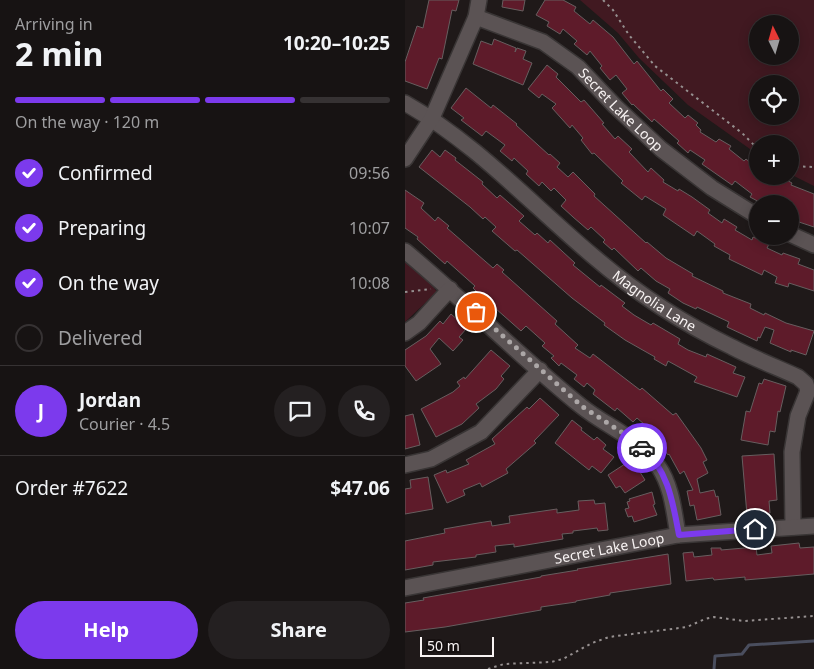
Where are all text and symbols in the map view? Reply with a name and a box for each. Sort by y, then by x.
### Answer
text: Arriving in [15,13,93,35]
north arrow [749,15,799,65]
map controls [749,15,799,245]
text: 10:20–10:25 [283,30,390,56]
text: 2 min [15,32,103,75]
street label: Secret Lake Loop [575,64,668,155]
button: locate [749,75,799,125]
text: On the way · 120 m [15,111,159,133]
button: + [749,135,799,185]
icon: check [15,159,43,187]
text: Confirmed [58,160,153,186]
text: 09:56 [349,162,390,184]
button: − [749,195,799,245]
icon: check [15,214,43,242]
text: Preparing [58,215,146,241]
text: 10:07 [349,217,390,239]
street label: Magnolia Lane [609,266,700,335]
icon: check [15,269,43,297]
text: On the way [58,270,159,296]
text: 10:08 [349,272,390,294]
pin [455,291,497,333]
icon: bag [462,298,490,326]
text: Delivered [58,325,143,351]
button: chat [274,385,326,437]
button: phone [338,385,390,437]
text: Jordan [79,387,141,413]
text: J [38,398,44,424]
text: Courier · 4.5 [79,413,170,435]
courier [617,423,667,473]
icon: car [628,434,656,462]
text: Order #7622 [15,475,128,501]
text: $47.06 [330,475,390,501]
pin [734,508,776,550]
icon: home [741,515,769,543]
street label: Secret Lake Loop [552,528,666,568]
button: Help [15,601,198,659]
button: Share [208,601,390,659]
scale bar [420,634,494,657]
text: 50 m [427,636,460,655]

